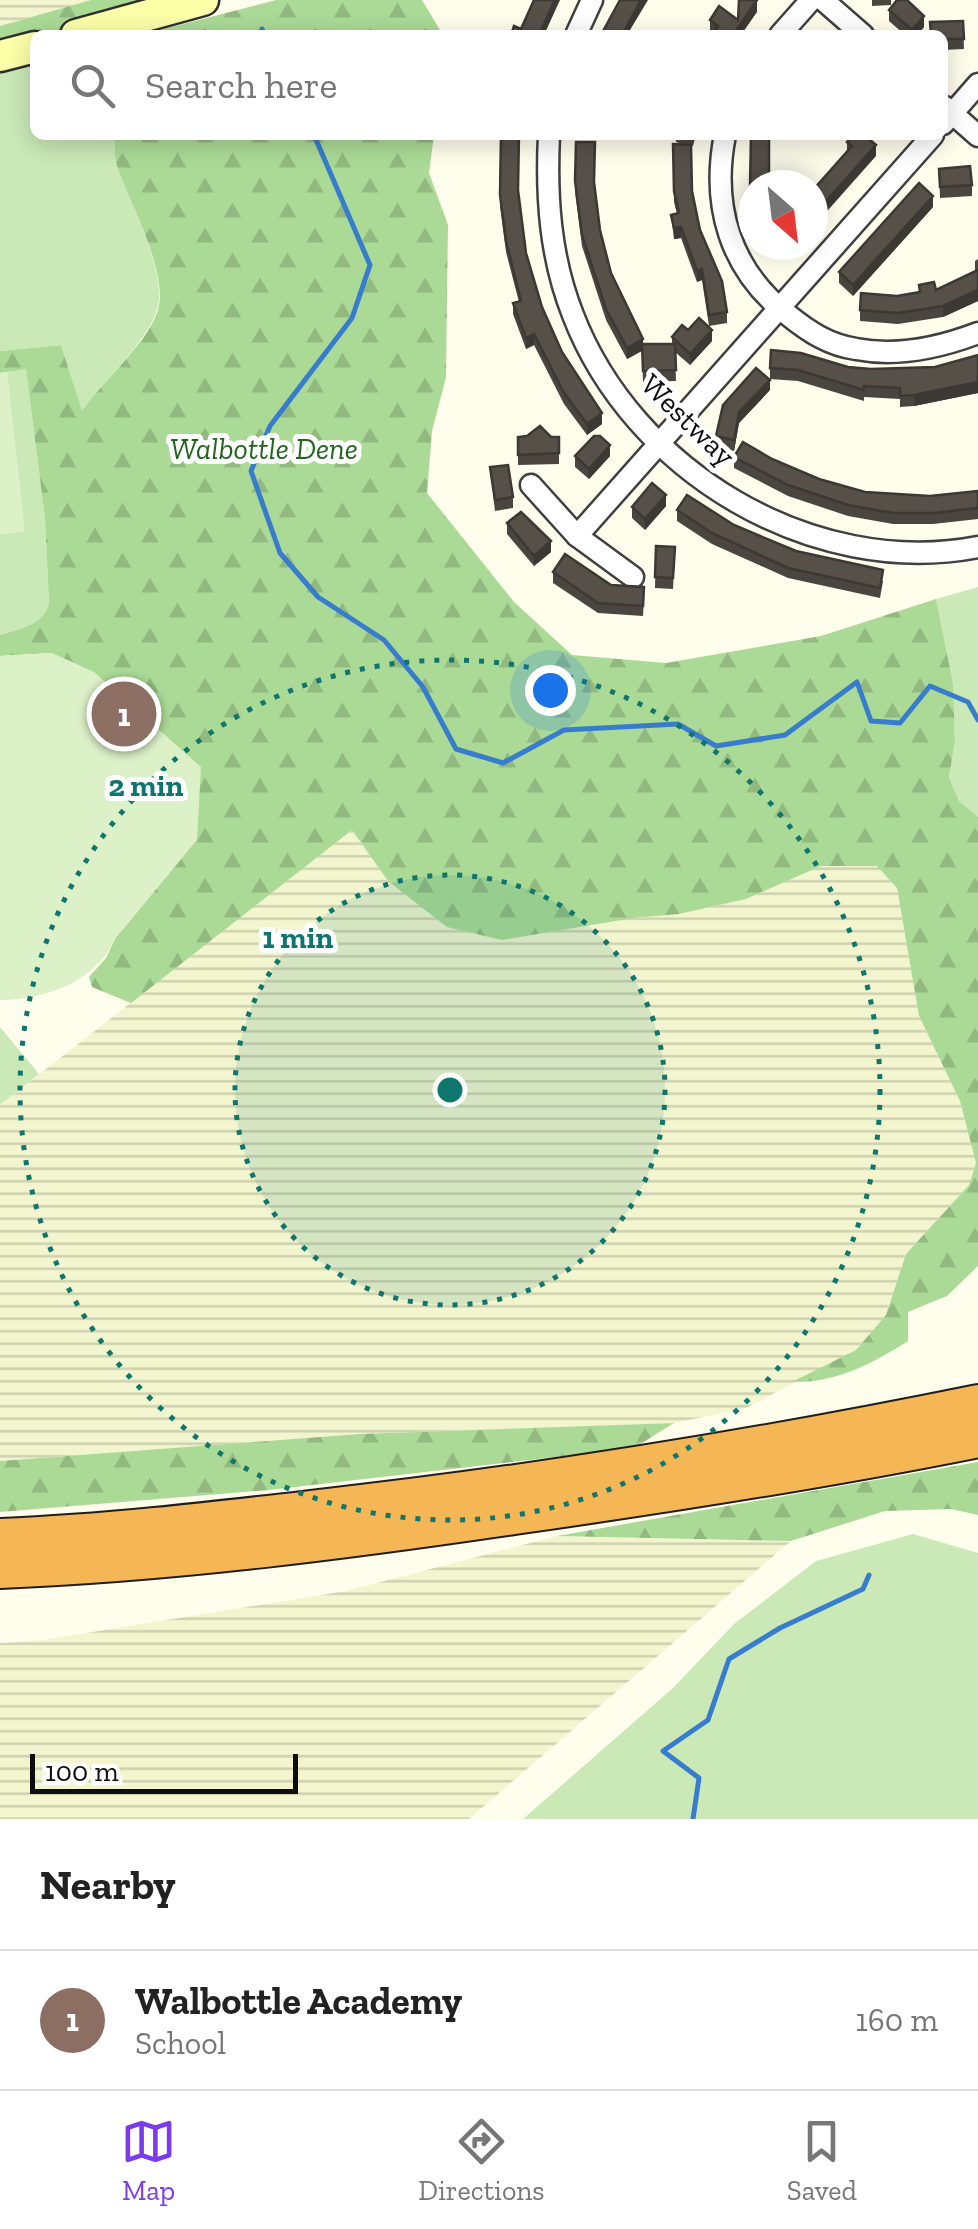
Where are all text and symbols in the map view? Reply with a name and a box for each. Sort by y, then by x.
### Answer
search box [30,30,948,140]
icon: search [65,58,120,113]
text: Search here [145,62,337,108]
north arrow [738,170,828,260]
street label: Westway [633,366,743,474]
park label: Walbottle Dene [170,431,358,467]
your location [525,665,576,716]
pin: 1 [92,676,156,752]
text: 2 min [109,768,184,804]
text: 1 min [263,920,334,956]
centre of rings [432,1072,468,1108]
scale bar [30,1749,298,1794]
text: 100 m [45,1755,119,1788]
text: Nearby [40,1859,176,1910]
text: Walbottle Academy [135,1978,462,2024]
text: 1 [66,2001,79,2039]
text: 160 m [855,2001,938,2039]
text: School [135,2024,226,2062]
tab: Map [121,2114,176,2207]
tab: Directions [418,2114,545,2207]
tab: Saved [787,2114,857,2207]

